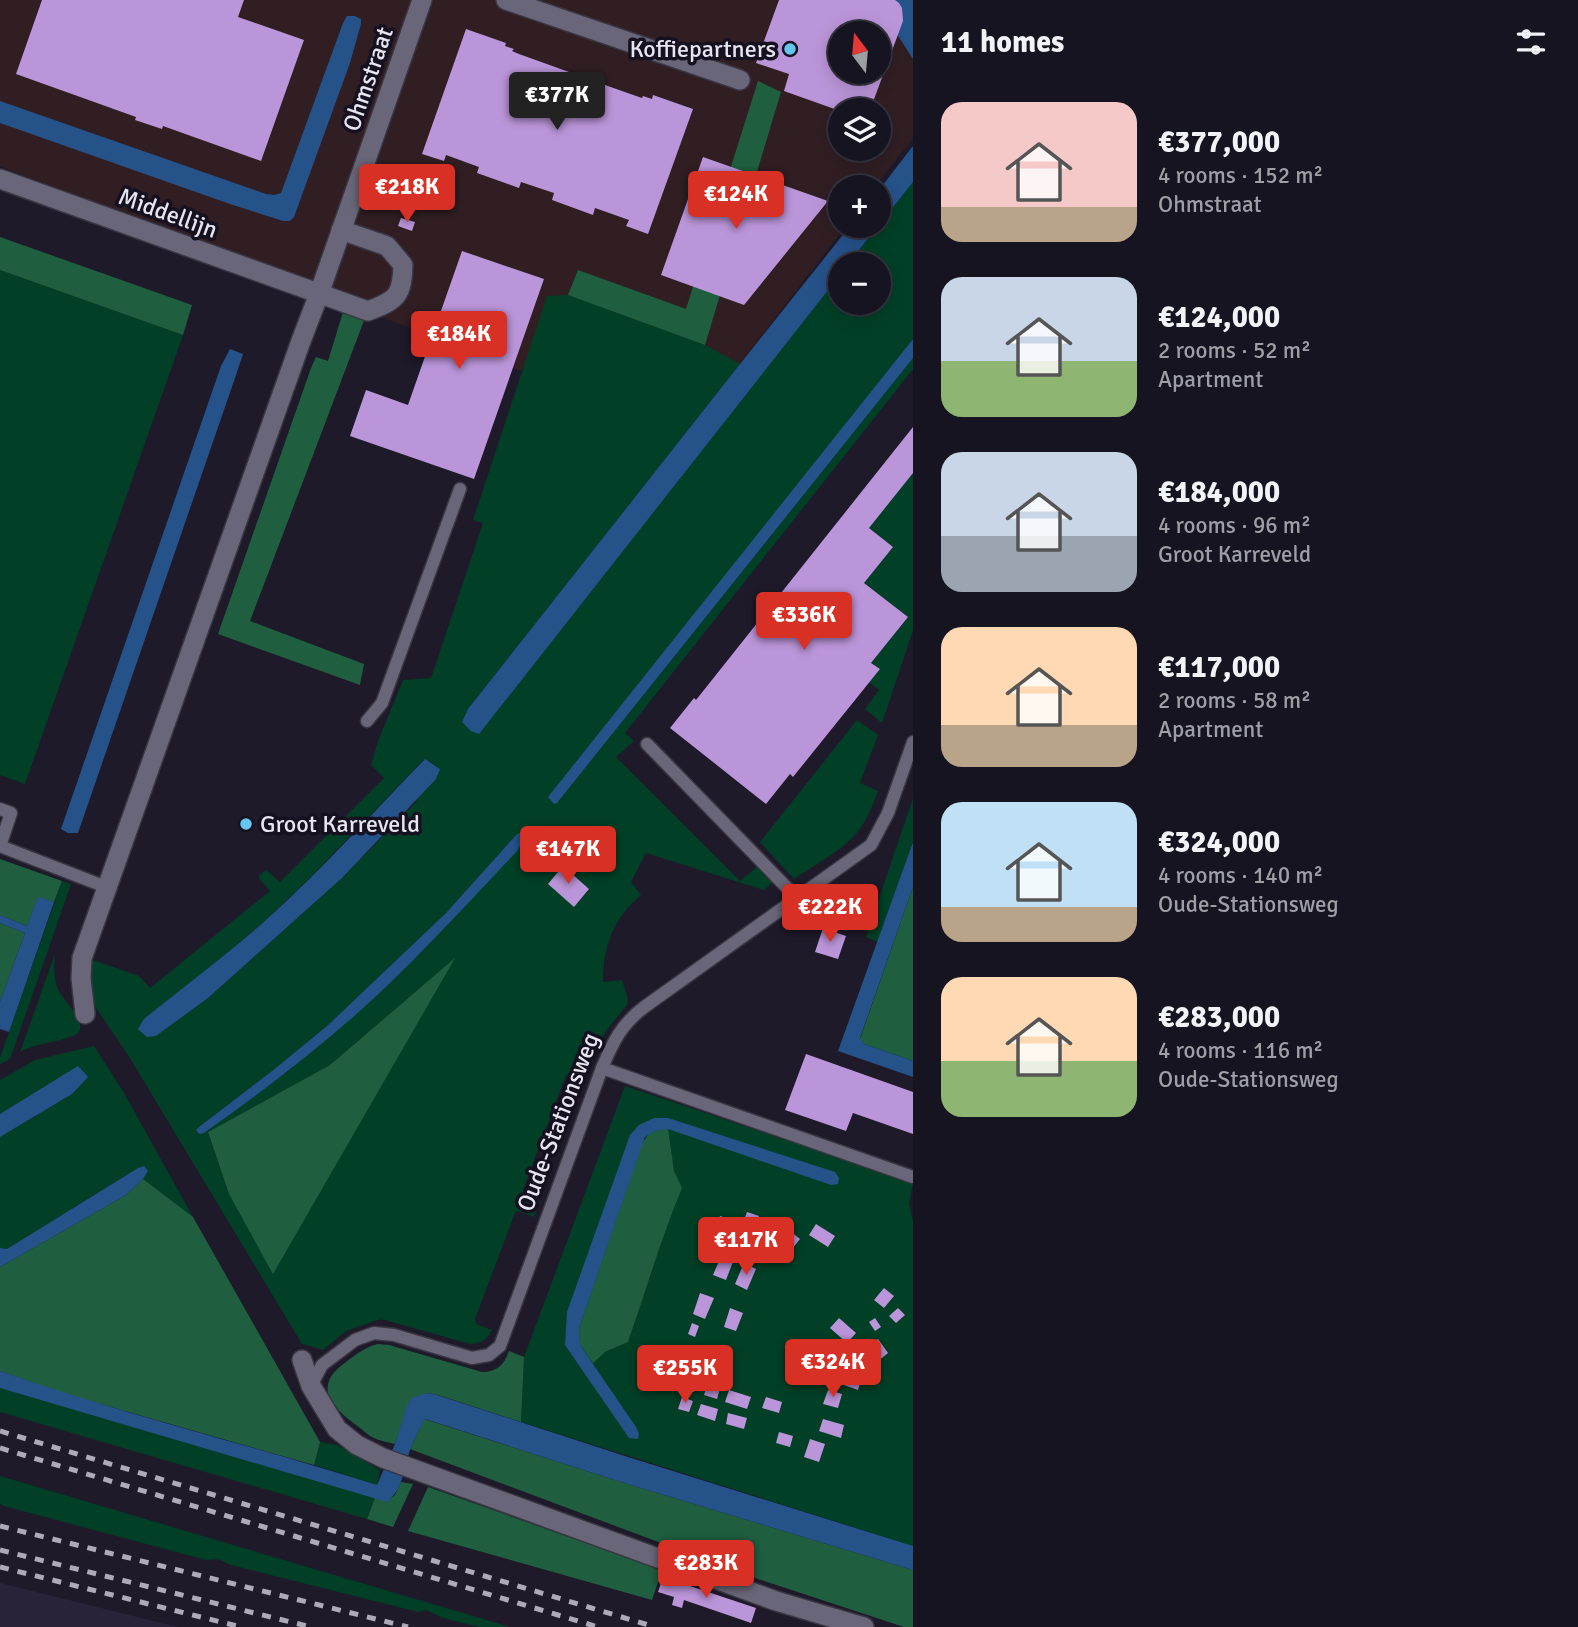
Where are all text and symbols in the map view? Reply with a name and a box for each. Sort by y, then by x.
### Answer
north arrow [828,21,891,84]
map controls [828,21,891,315]
street label: Ohmstraat [336,23,400,135]
icon: filters [1512,23,1550,61]
text: 11 homes [941,24,1064,61]
place label: Koffiepartners [629,34,776,64]
marker: Koffiepartners [782,41,798,57]
pin: €377K [508,72,606,132]
text: €377K [525,80,589,109]
button: layers [828,98,891,161]
text: €377,000 [1158,124,1280,161]
icon: home [997,130,1081,214]
text: 4 rooms · 152 m² [1158,161,1323,190]
pin: €218K [358,164,456,224]
text: €218K [375,172,439,201]
pin: €124K [687,172,785,231]
button: + [828,175,891,238]
text: €124K [704,179,768,208]
street label: Middellijn [114,181,222,245]
text: Ohmstraat [1158,190,1262,219]
button: − [828,252,891,315]
text: €124,000 [1158,299,1280,336]
icon: home [997,305,1081,389]
pin: €184K [410,312,508,371]
text: €184K [427,319,491,348]
text: 2 rooms · 52 m² [1158,336,1311,365]
text: Apartment [1158,365,1263,394]
text: €184,000 [1158,474,1280,511]
icon: home [997,480,1081,564]
text: 4 rooms · 96 m² [1158,511,1311,540]
text: Groot Karreveld [1158,540,1311,569]
pin: €336K [755,592,853,652]
text: €336K [772,600,836,629]
text: €117,000 [1158,649,1280,686]
icon: home [997,655,1081,739]
text: 2 rooms · 58 m² [1158,686,1311,715]
text: Apartment [1158,715,1263,744]
place label: Groot Karreveld [260,809,420,839]
marker: Groot Karreveld [238,816,254,832]
text: €324,000 [1158,824,1280,861]
pin: €147K [519,826,617,886]
icon: home [997,830,1081,914]
text: €147K [536,834,600,863]
text: 4 rooms · 140 m² [1158,861,1323,890]
pin: €222K [781,884,879,944]
text: Oude-Stationsweg [1158,890,1339,919]
text: €222K [798,892,862,921]
text: €283,000 [1158,999,1280,1036]
icon: home [997,1005,1081,1089]
street label: Oude-Stationsweg [510,1029,606,1215]
text: 4 rooms · 116 m² [1158,1036,1323,1065]
text: Oude-Stationsweg [1158,1065,1339,1094]
pin: €117K [697,1218,795,1277]
text: €117K [714,1225,778,1254]
pin: €324K [784,1340,882,1399]
pin: €255K [636,1346,734,1405]
text: €324K [801,1347,865,1376]
text: €255K [653,1353,717,1382]
pin: €283K [657,1540,755,1600]
text: €283K [674,1548,738,1577]

